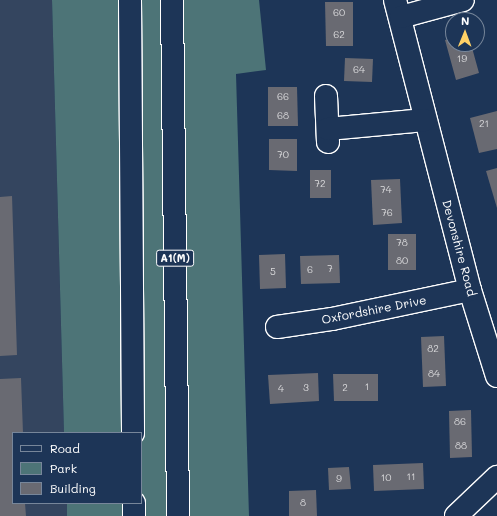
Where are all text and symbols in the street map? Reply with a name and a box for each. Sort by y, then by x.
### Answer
house number: 60 [333,7,345,19]
north arrow [445,12,485,52]
text: N [461,13,470,28]
house number: 62 [333,29,345,41]
house number: 19 [457,53,467,65]
house number: 64 [353,64,365,76]
house number: 66 [277,91,289,103]
house number: 68 [277,110,289,122]
house number: 21 [479,118,489,130]
house number: 70 [277,149,289,161]
house number: 72 [314,178,326,190]
house number: 74 [380,184,392,196]
street label: Devonshire Road [439,198,479,298]
house number: 76 [381,207,393,219]
house number: 78 [396,237,408,249]
road number: A1(M) [156,249,194,267]
house number: 80 [396,255,408,267]
house number: 7 [327,263,333,275]
house number: 6 [307,264,313,276]
house number: 5 [270,266,276,278]
street label: Oxfordshire Drive [320,293,428,327]
house number: 82 [427,343,439,355]
house number: 84 [428,368,440,380]
house number: 1 [365,381,369,393]
house number: 3 [303,382,309,394]
house number: 2 [342,382,348,394]
house number: 4 [278,383,284,395]
house number: 86 [454,416,466,428]
legend [12,432,142,504]
text: Road [50,440,80,456]
house number: 88 [455,440,467,452]
text: Park [50,460,77,476]
house number: 11 [407,471,415,483]
house number: 10 [381,472,391,484]
house number: 9 [336,473,342,485]
text: Building [50,480,96,496]
house number: 8 [300,497,306,509]

